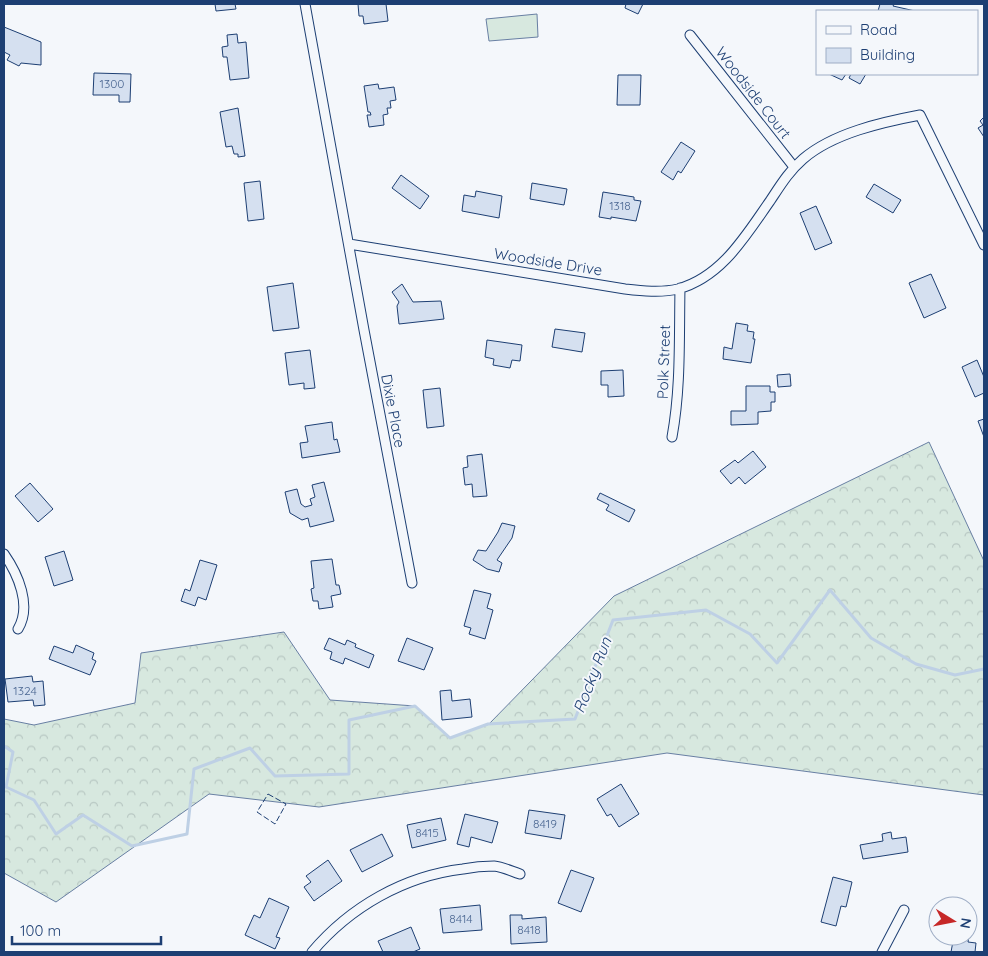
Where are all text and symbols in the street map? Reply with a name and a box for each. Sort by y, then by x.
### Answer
legend [816,10,978,75]
text: Road [860,20,897,39]
street label: Woodside Court [712,43,795,143]
text: Building [860,45,915,64]
house number: 1300 [99,76,125,91]
house number: 1318 [609,198,631,213]
street label: Woodside Drive [493,244,604,279]
street label: Polk Street [653,324,674,400]
street label: Dixie Place [377,372,410,449]
water label: Rocky Run [568,634,616,716]
house number: 1324 [13,683,37,698]
house number: 8419 [533,816,557,831]
house number: 8415 [415,825,439,840]
north arrow [928,896,978,946]
house number: 8414 [449,911,473,926]
scale bar [12,914,161,946]
text: N [956,917,976,930]
text: 100 m [20,921,61,940]
house number: 8418 [517,922,541,937]

